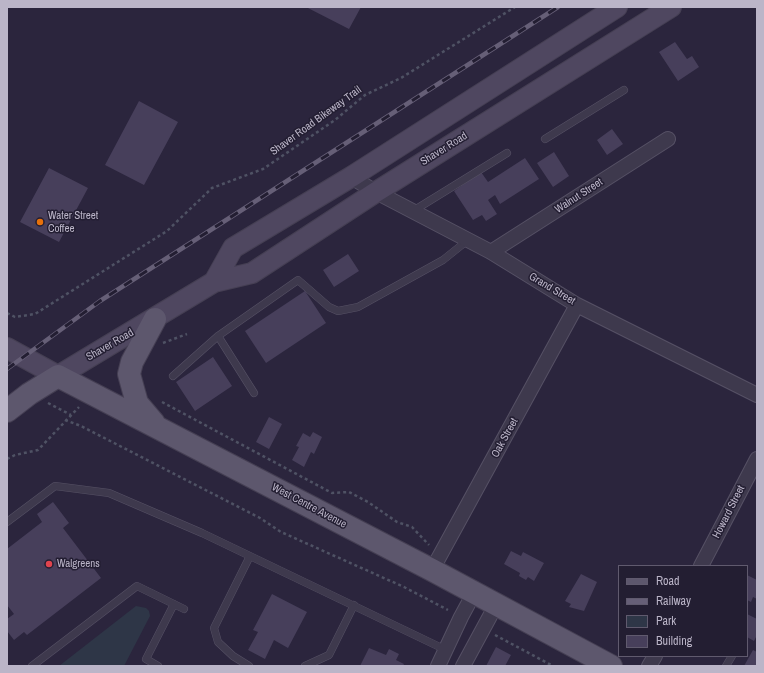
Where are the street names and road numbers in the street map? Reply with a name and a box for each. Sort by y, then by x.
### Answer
street label: Shaver Road Bikeway Trail [268,83,364,159]
street label: Shaver Road [418,129,470,169]
street label: Walnut Street [553,176,605,216]
street label: Grand Street [526,270,578,308]
street label: Shaver Road [84,326,136,364]
street label: Oak Street [489,416,521,460]
street label: West Centre Avenue [269,481,349,531]
street label: Howard Street [710,483,748,541]

